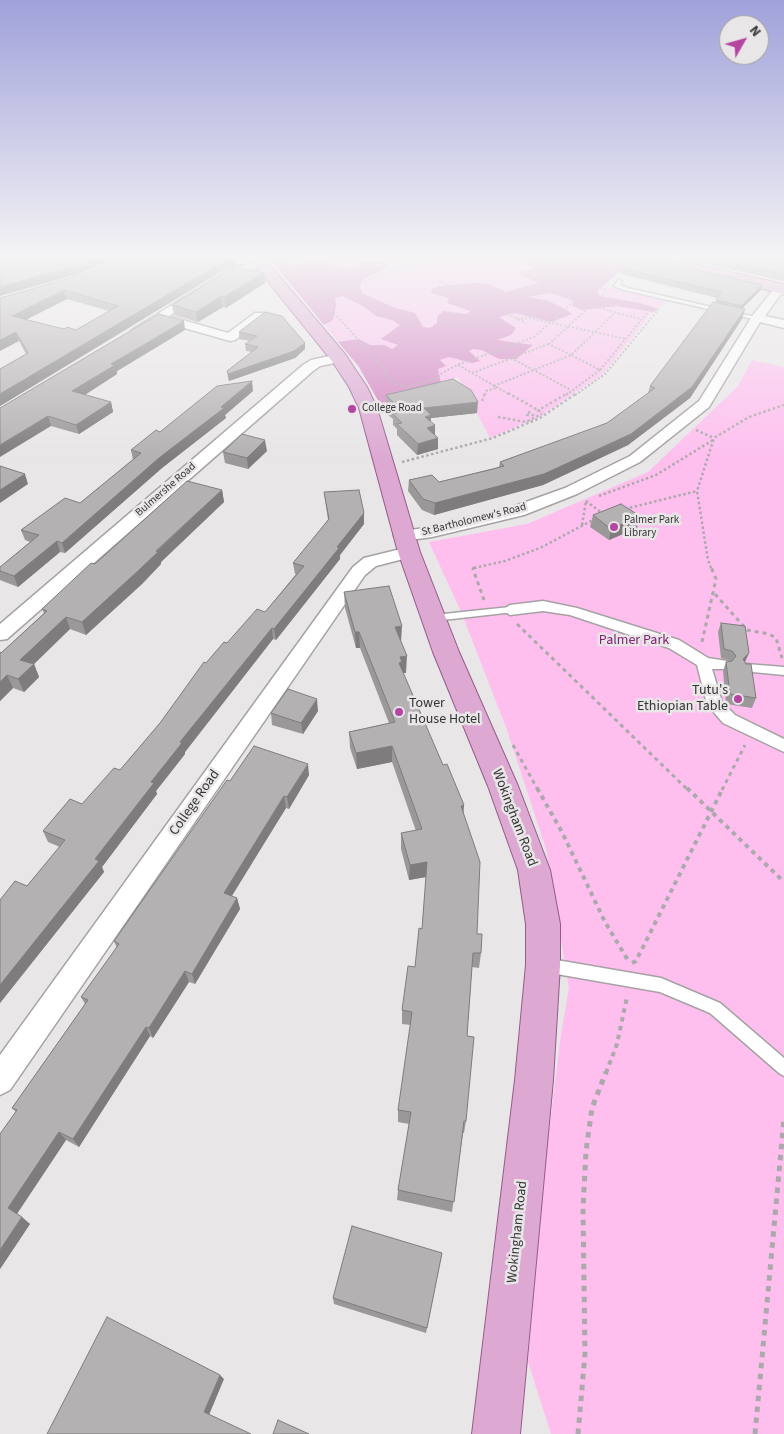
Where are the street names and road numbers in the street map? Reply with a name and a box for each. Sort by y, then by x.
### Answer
street label: Bulmershe Road [133,460,199,520]
street label: St Bartholomew's Road [420,501,528,539]
street label: College Road [166,767,224,839]
street label: Wokingham Road [488,767,540,869]
street label: Wokingham Road [504,1180,532,1284]

